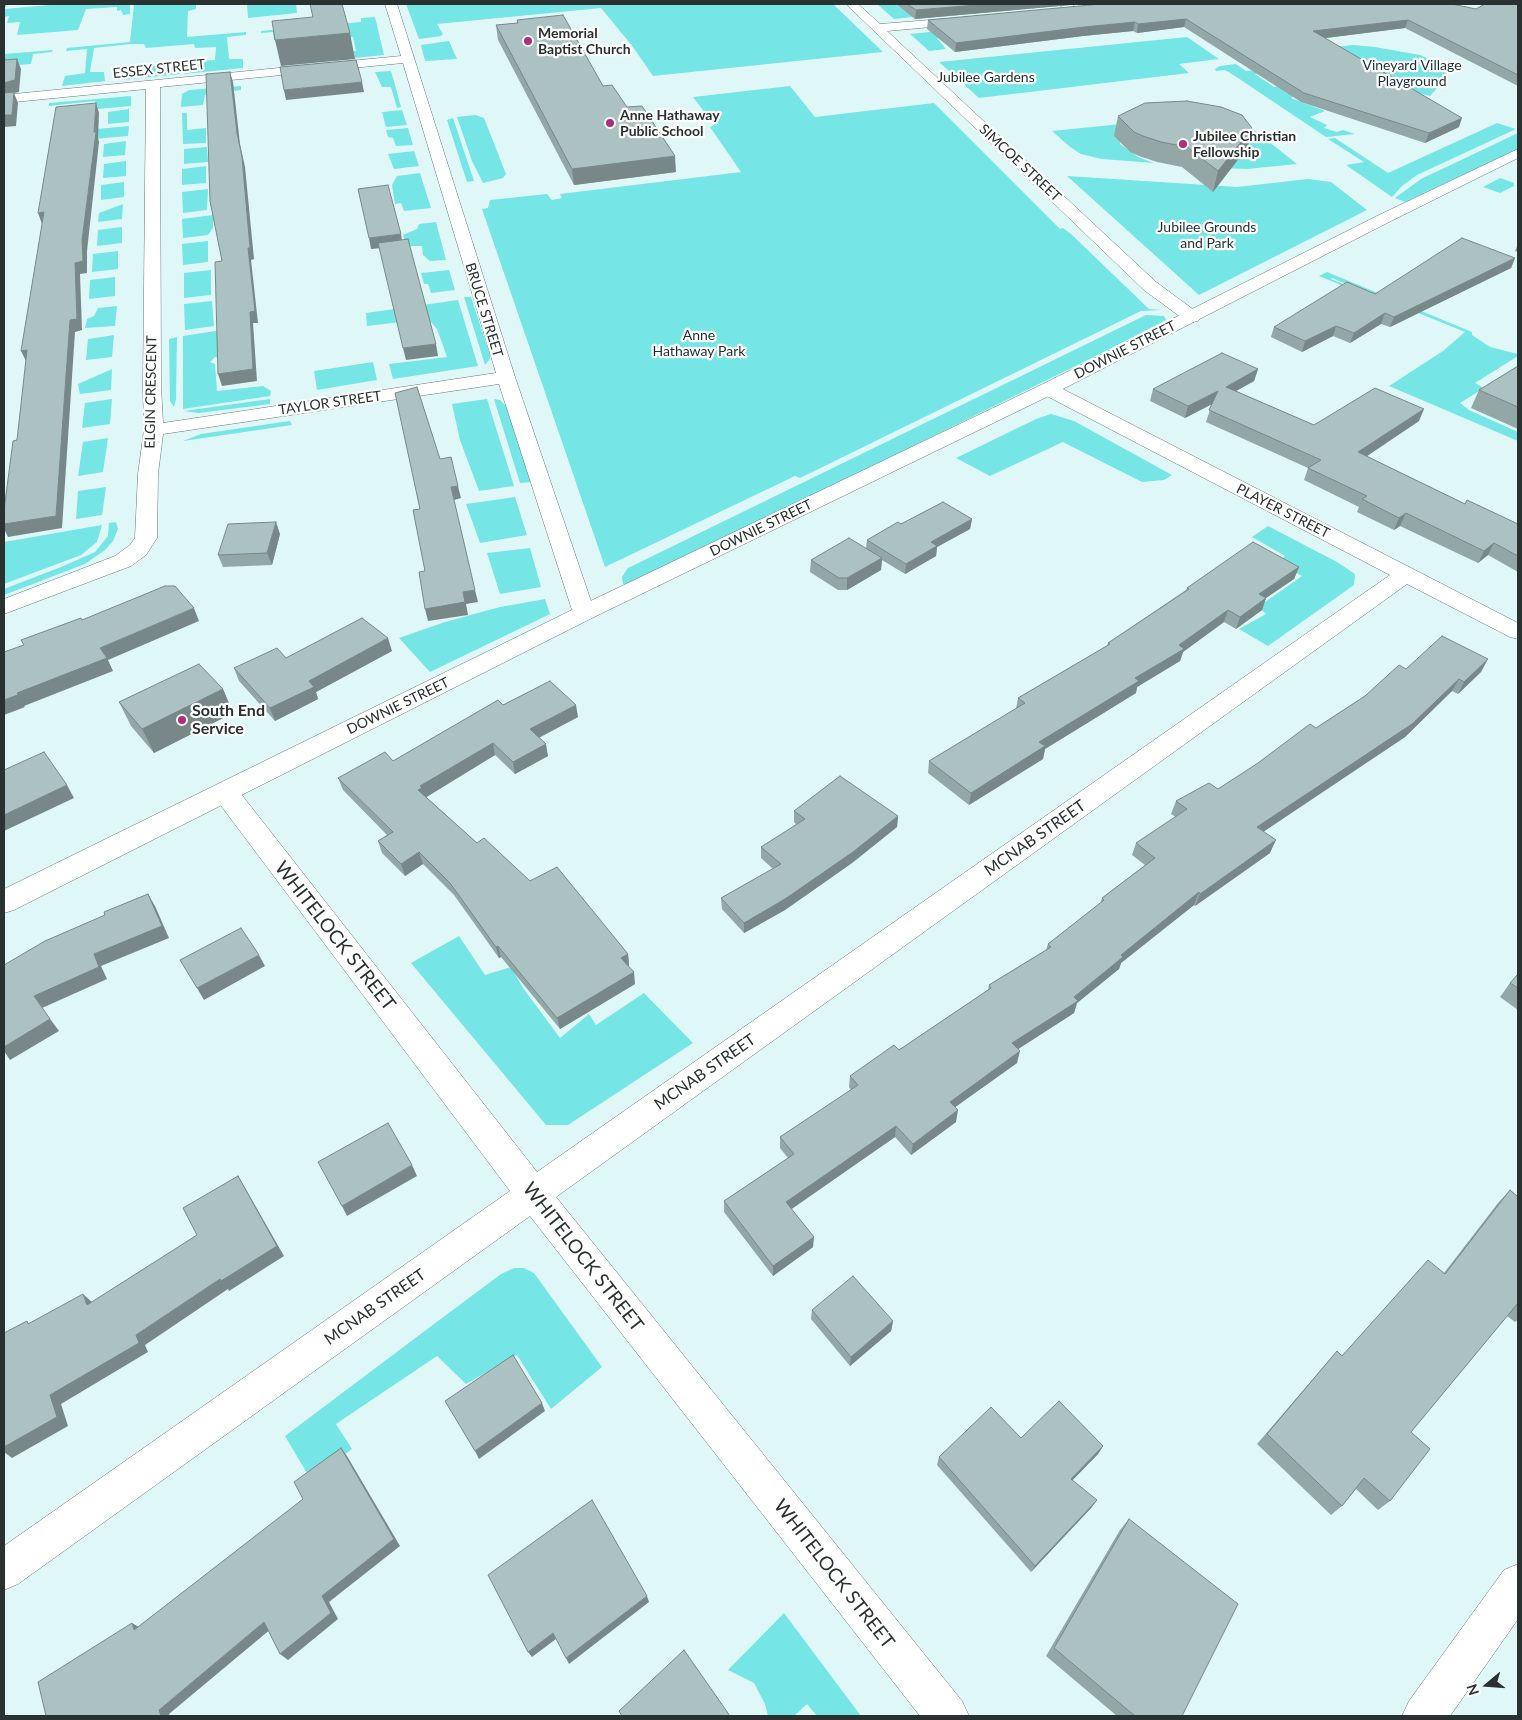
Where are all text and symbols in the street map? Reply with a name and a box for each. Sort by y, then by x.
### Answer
place label: Memorial Baptist Church [538,25,631,58]
marker: Memorial Baptist Church [522,35,534,47]
street label: ESSEX STREET [112,56,206,82]
park label: Vineyard Village Playground [1362,57,1462,90]
park label: Jubilee Gardens [937,69,1035,85]
place label: Anne Hathaway Public School [620,107,720,140]
marker: Anne Hathaway Public School [604,117,616,129]
street label: SIMCOE STREET [976,121,1064,205]
place label: Jubilee Christian Fellowship [1193,128,1296,160]
marker: Jubilee Christian Fellowship [1177,138,1189,150]
park label: Jubilee Grounds and Park [1158,219,1256,252]
street label: BRUCE STREET [462,261,506,359]
street label: DOWNIE STREET [1071,317,1179,383]
park label: Anne Hathaway Park [653,327,745,360]
street label: ELGIN CRESCENT [142,335,160,449]
street label: TAYLOR STREET [277,387,383,419]
street label: PLAYER STREET [1234,480,1332,542]
street label: DOWNIE STREET [707,496,815,560]
street label: DOWNIE STREET [344,674,452,738]
place label: South End Service [192,701,265,739]
marker: South End Service [176,714,188,726]
street label: MCNAB STREET [981,796,1089,880]
street label: WHITELOCK STREET [270,857,400,1015]
street label: MCNAB STREET [651,1030,759,1114]
street label: WHITELOCK STREET [518,1178,648,1336]
street label: MCNAB STREET [321,1265,429,1349]
street label: WHITELOCK STREET [769,1495,899,1653]
north arrow [1462,1660,1512,1710]
text: N [1463,1682,1482,1698]

